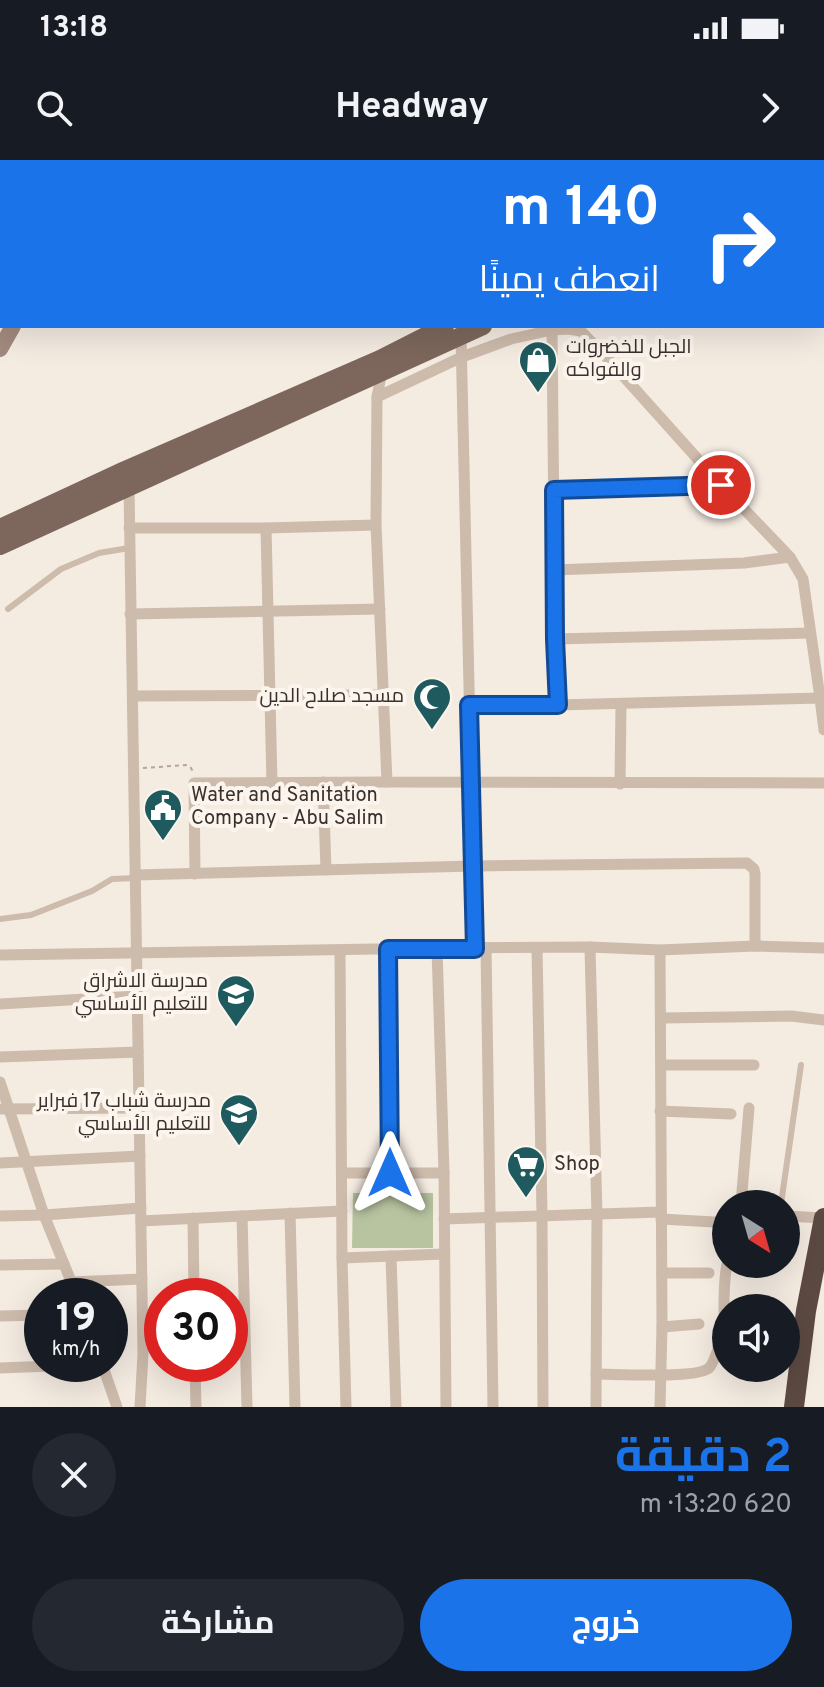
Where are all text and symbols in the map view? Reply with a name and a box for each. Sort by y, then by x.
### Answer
text: 13:18 [40,10,108,47]
text: Headway [335,85,489,131]
icon: search [32,86,76,130]
icon: forward [748,86,792,130]
text: 140 m [502,175,660,245]
icon: right [688,192,792,296]
text: انعطف يمينًا [479,259,660,305]
place label: الجبل للخضروات والفواكه [566,335,692,384]
shop icon: الجبل للخضروات والفواكه [517,339,559,394]
pin [687,451,755,519]
icon: arrive [699,463,743,507]
mosque icon: مسجد صلاح الدين [411,676,453,731]
place label: مسجد صلاح الدين [259,684,404,710]
place label: Water and Sanitation Company - Abu Salim [191,783,384,832]
public building icon: Water and Sanitation Company - Abu Salim [142,787,184,842]
place label: مدرسة الاشراق للتعليم الأساسي [75,969,208,1018]
school or university icon: مدرسة الاشراق للتعليم الأساسي [215,973,257,1028]
place label: مدرسة شباب 17 فبراير للتعليم الأساسي [36,1089,211,1138]
school or university icon: مدرسة شباب 17 فبراير للتعليم الأساسي [218,1092,260,1147]
position arrow [348,1131,432,1215]
supermarket icon: Shop [505,1144,547,1199]
place label: Shop [554,1152,600,1178]
north arrow [712,1190,800,1278]
map controls [712,1190,800,1382]
speed limit sign: 30 [144,1278,248,1382]
button: sound [712,1294,800,1382]
text: 19 [56,1295,96,1345]
text: km/h [52,1337,100,1363]
text: 2 دقيقة [615,1429,792,1489]
button: close [32,1433,116,1517]
text: 620 m · 13:20 [640,1489,792,1522]
button: مشاركة [32,1579,404,1671]
button: خروج [420,1579,792,1671]

